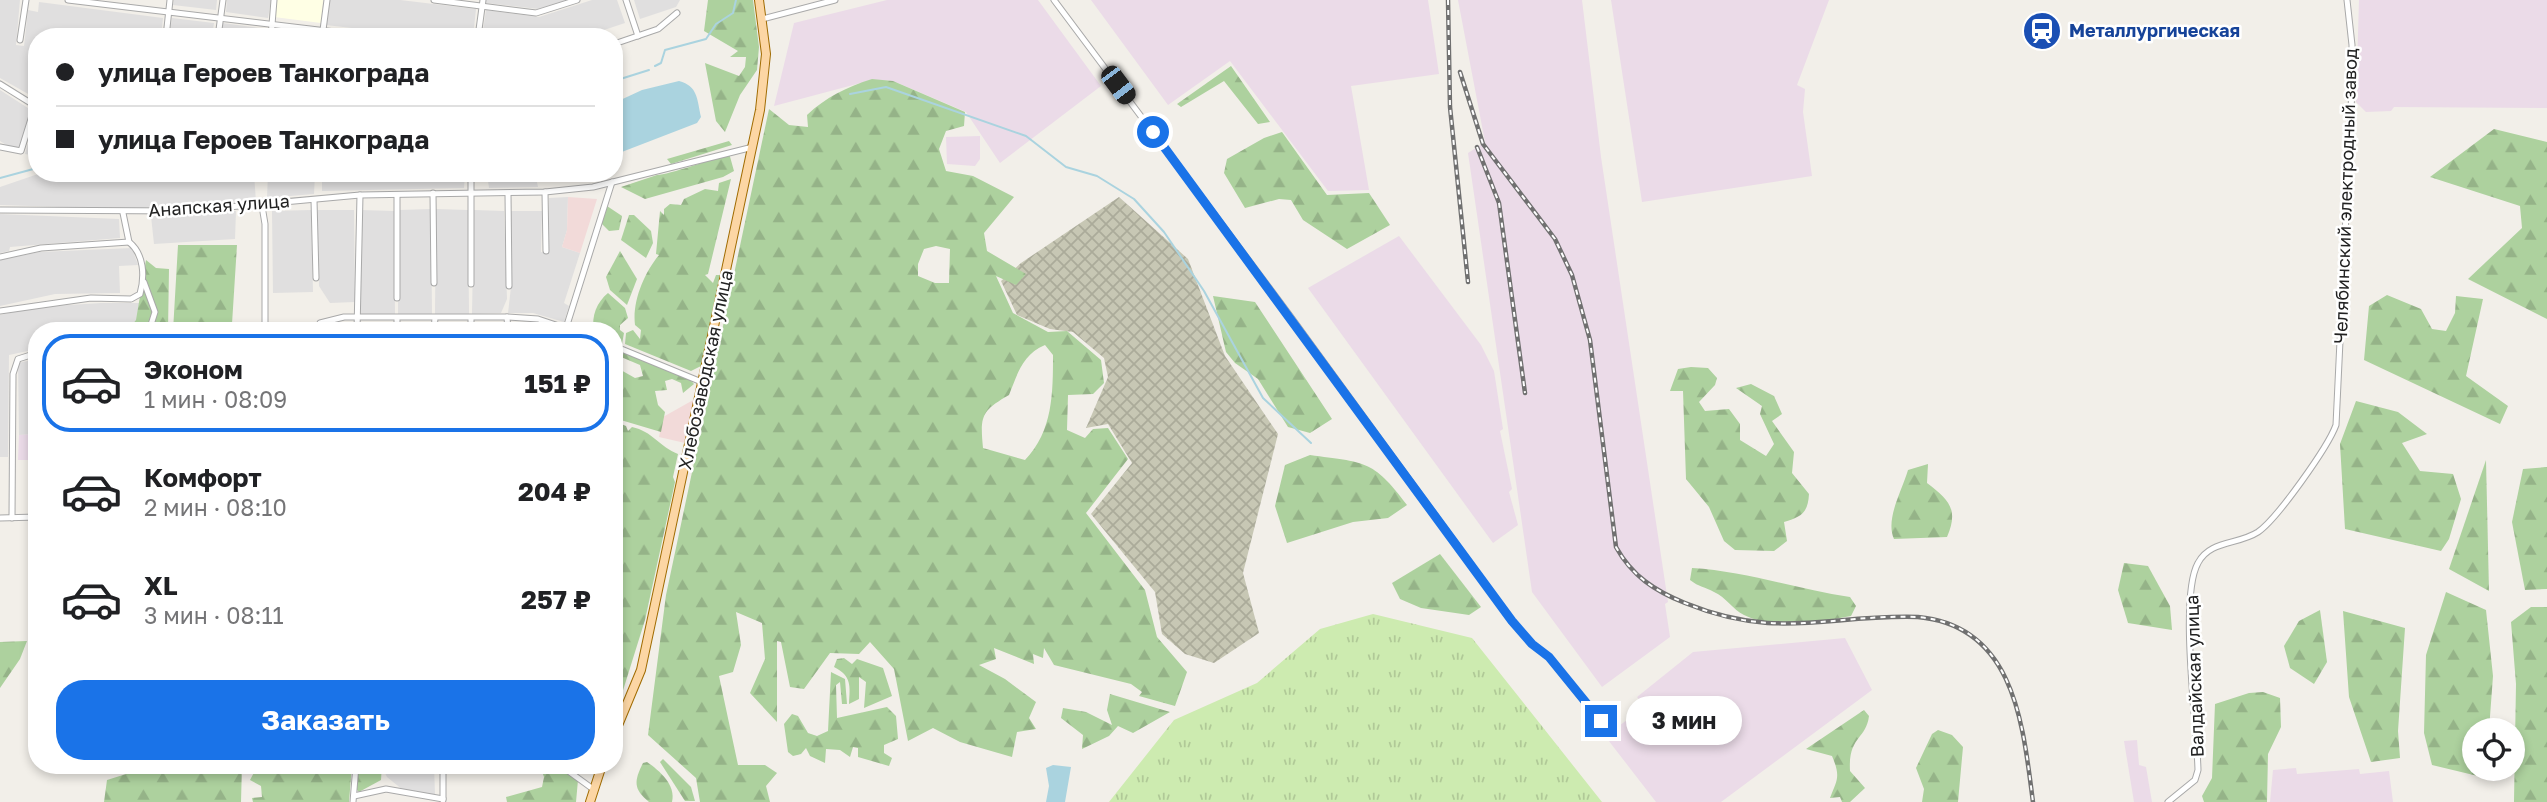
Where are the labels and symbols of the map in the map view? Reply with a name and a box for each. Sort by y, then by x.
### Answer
station icon: Металлургическая [2021,10,2063,52]
place label: Металлургическая [2069,19,2240,41]
street label: Челябинский электродный завод [2329,48,2361,344]
car [1097,62,1140,108]
route start [1137,116,1169,148]
street label: Анапская улица [147,189,290,221]
street label: Хлебозаводская улица [673,268,737,472]
street label: Валдайская улица [2180,594,2208,758]
callout: 3 мин [1626,696,1741,746]
route end [1585,705,1617,737]

